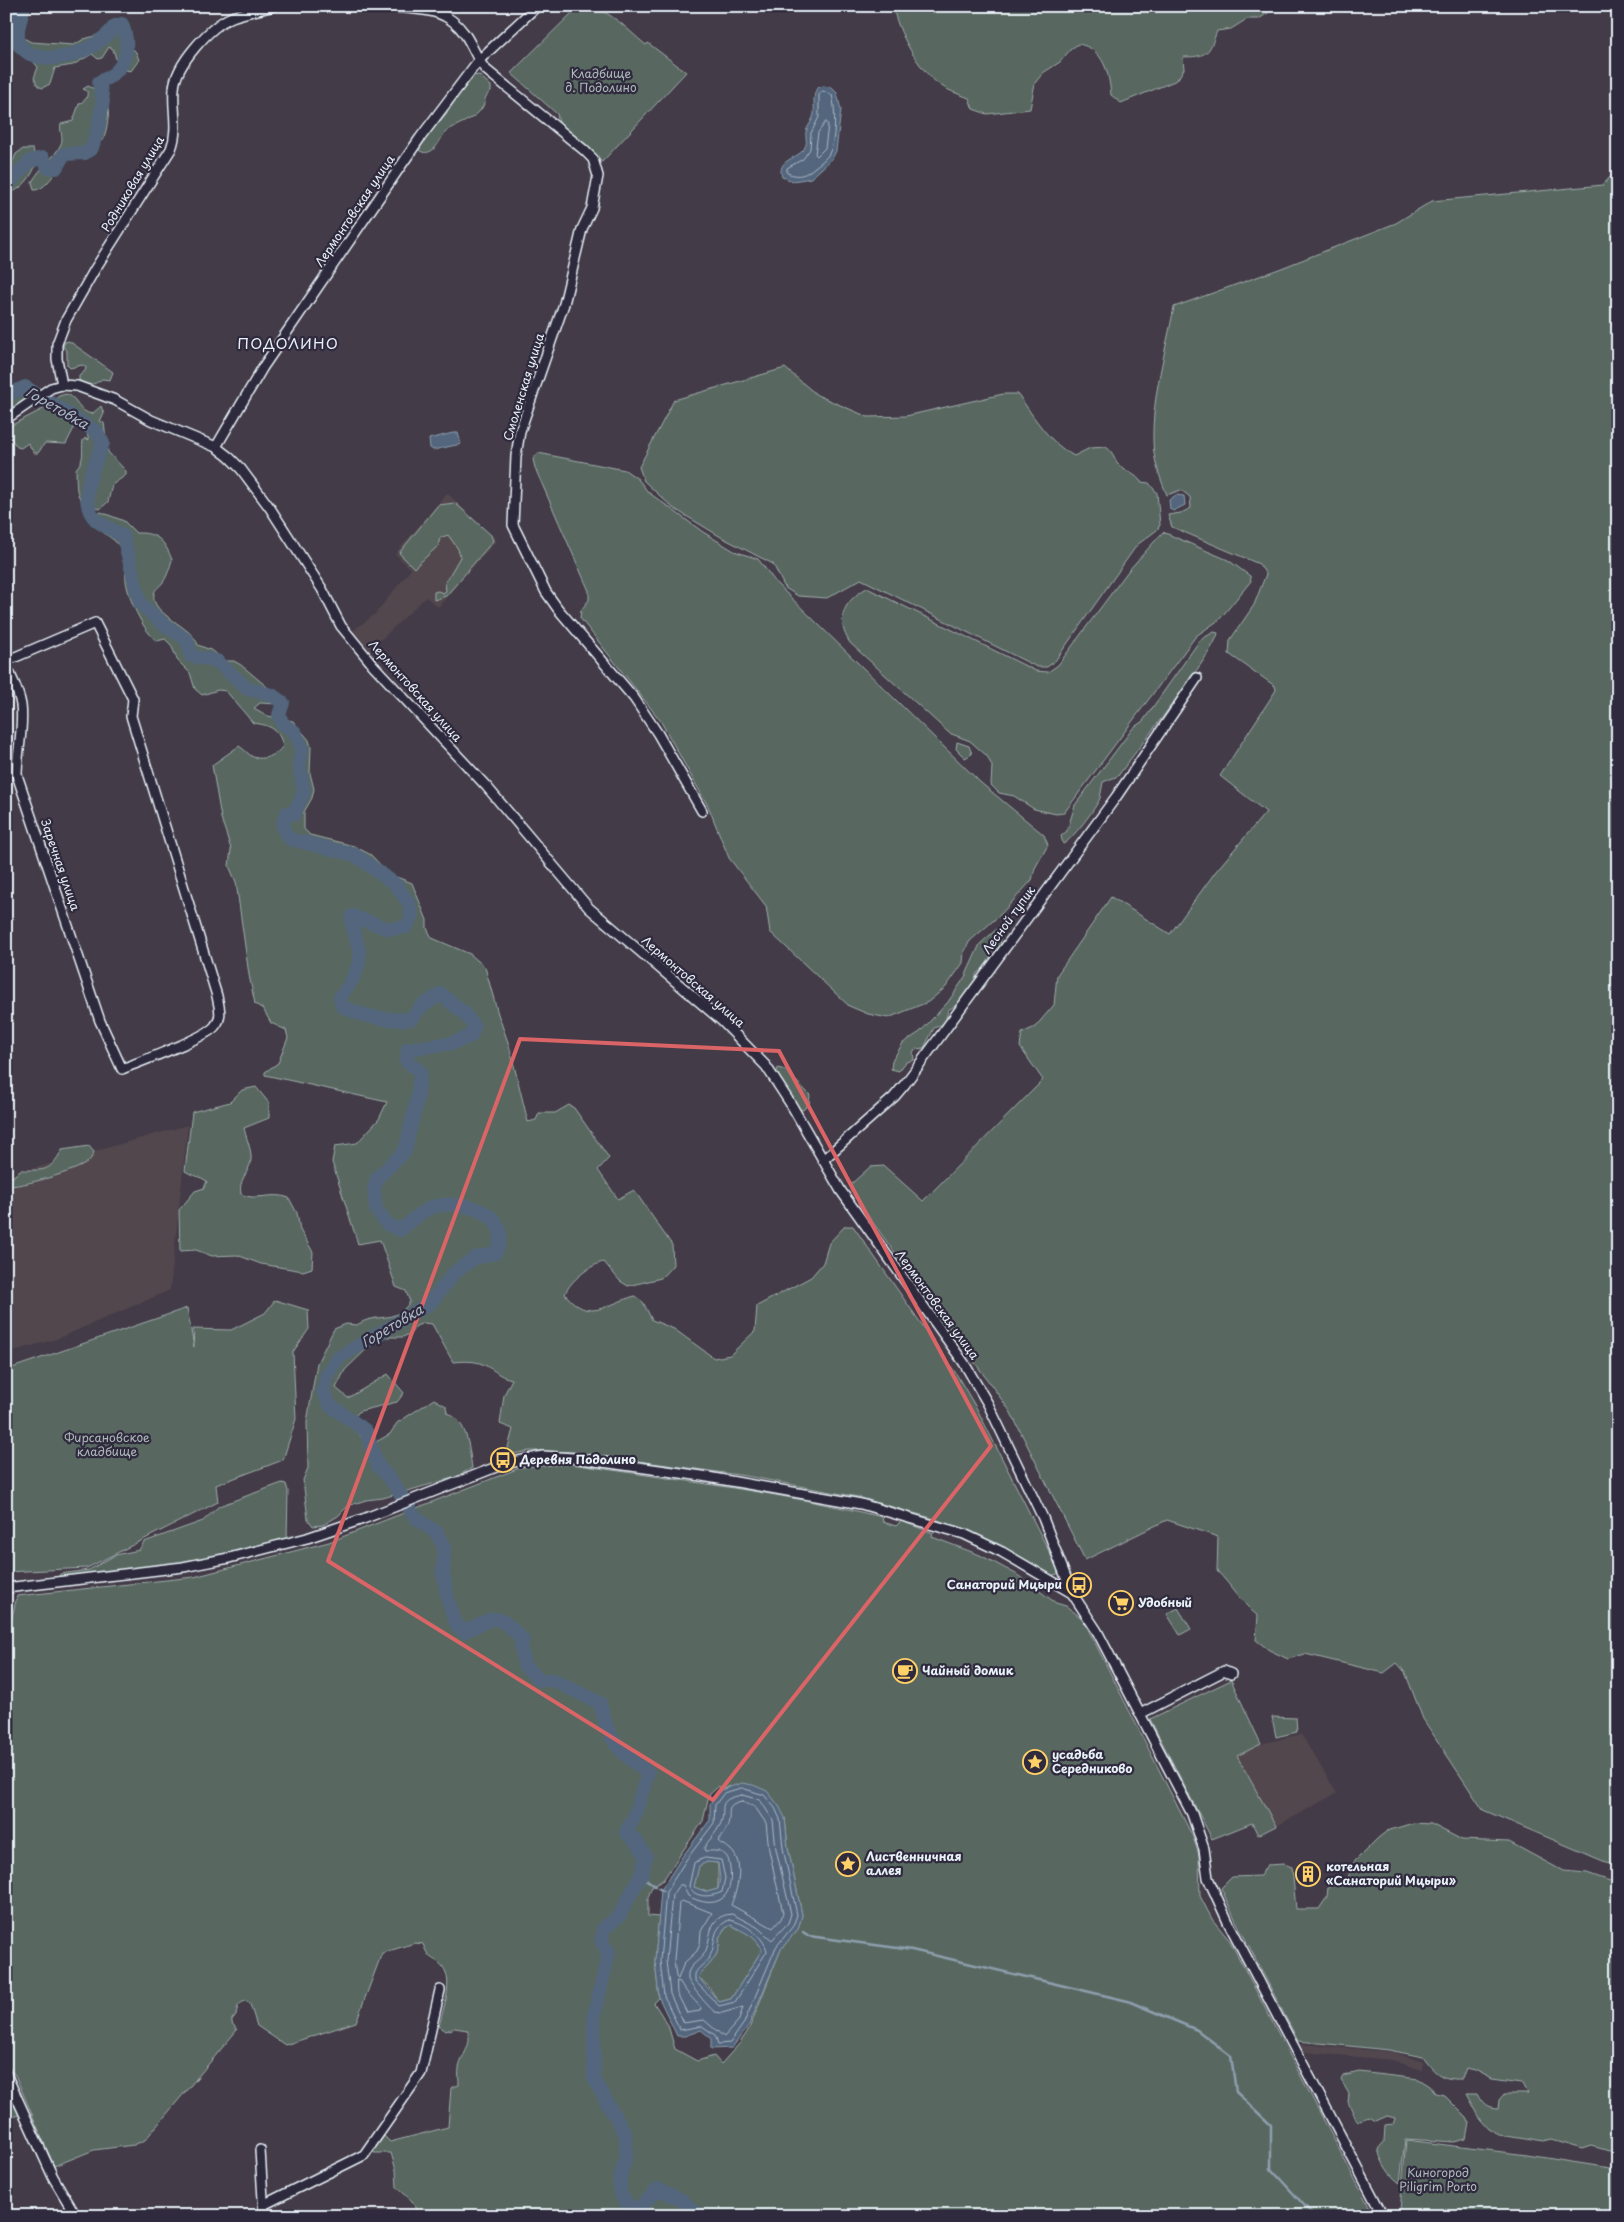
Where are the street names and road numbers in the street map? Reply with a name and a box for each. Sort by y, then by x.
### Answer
street label: Родниковая улица [96,132,168,235]
street label: Лермонтовская улица [310,150,399,270]
street label: Смоленская улица [498,330,548,443]
street label: Лермонтовская улица [365,635,467,746]
street label: Заречная улица [37,817,85,913]
street label: Лесной тупик [977,881,1040,957]
street label: Лермонтовская улица [638,931,750,1032]
street label: Лермонтовская улица [892,1246,984,1363]

